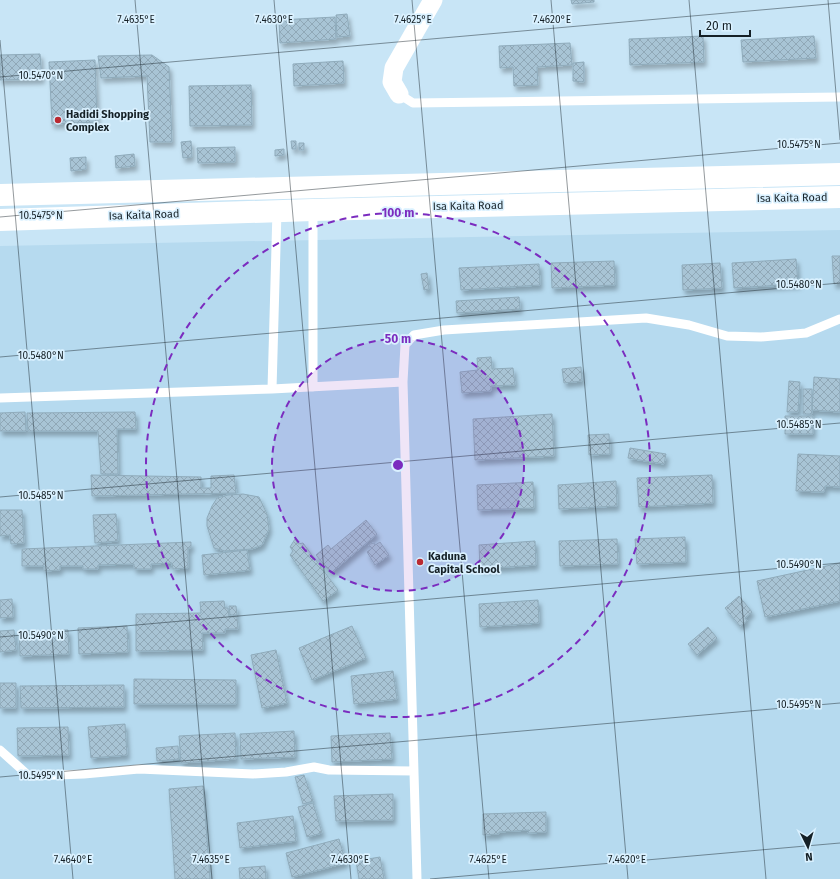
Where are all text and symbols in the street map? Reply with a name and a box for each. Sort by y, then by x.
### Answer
scale bar [700,12,750,38]
text: 7.4635°E [117,14,155,26]
text: 7.4630°E [255,14,293,26]
text: 7.4625°E [394,14,432,26]
text: 7.4620°E [533,14,571,26]
text: 20 m [706,19,732,33]
text: 10.5470°N [19,70,63,82]
place label: Hadidi Shopping Complex [66,108,150,134]
marker: Hadidi Shopping Complex [53,115,63,125]
text: 10.5475°N [777,139,821,151]
street label: Isa Kaita Road [756,191,828,205]
street label: Isa Kaita Road [432,199,504,213]
text: 100 m [382,206,414,220]
street label: Isa Kaita Road [108,207,180,223]
text: 10.5475°N [19,210,63,222]
text: 10.5480°N [776,279,822,291]
text: 50 m [385,332,411,346]
text: 10.5480°N [18,350,64,362]
text: 10.5485°N [776,419,822,431]
centre of rings [391,458,405,472]
text: 10.5485°N [18,490,64,502]
place label: Kaduna Capital School [428,550,501,576]
marker: Kaduna Capital School [415,557,425,567]
text: 10.5490°N [776,559,822,571]
text: 10.5490°N [18,630,64,642]
text: 10.5495°N [777,699,821,711]
text: 10.5495°N [19,770,63,782]
north arrow [788,827,828,867]
text: N [805,850,813,863]
text: 7.4640°E [54,854,92,866]
text: 7.4635°E [192,854,230,866]
text: 7.4630°E [331,854,369,866]
text: 7.4625°E [469,854,507,866]
text: 7.4620°E [608,854,646,866]

